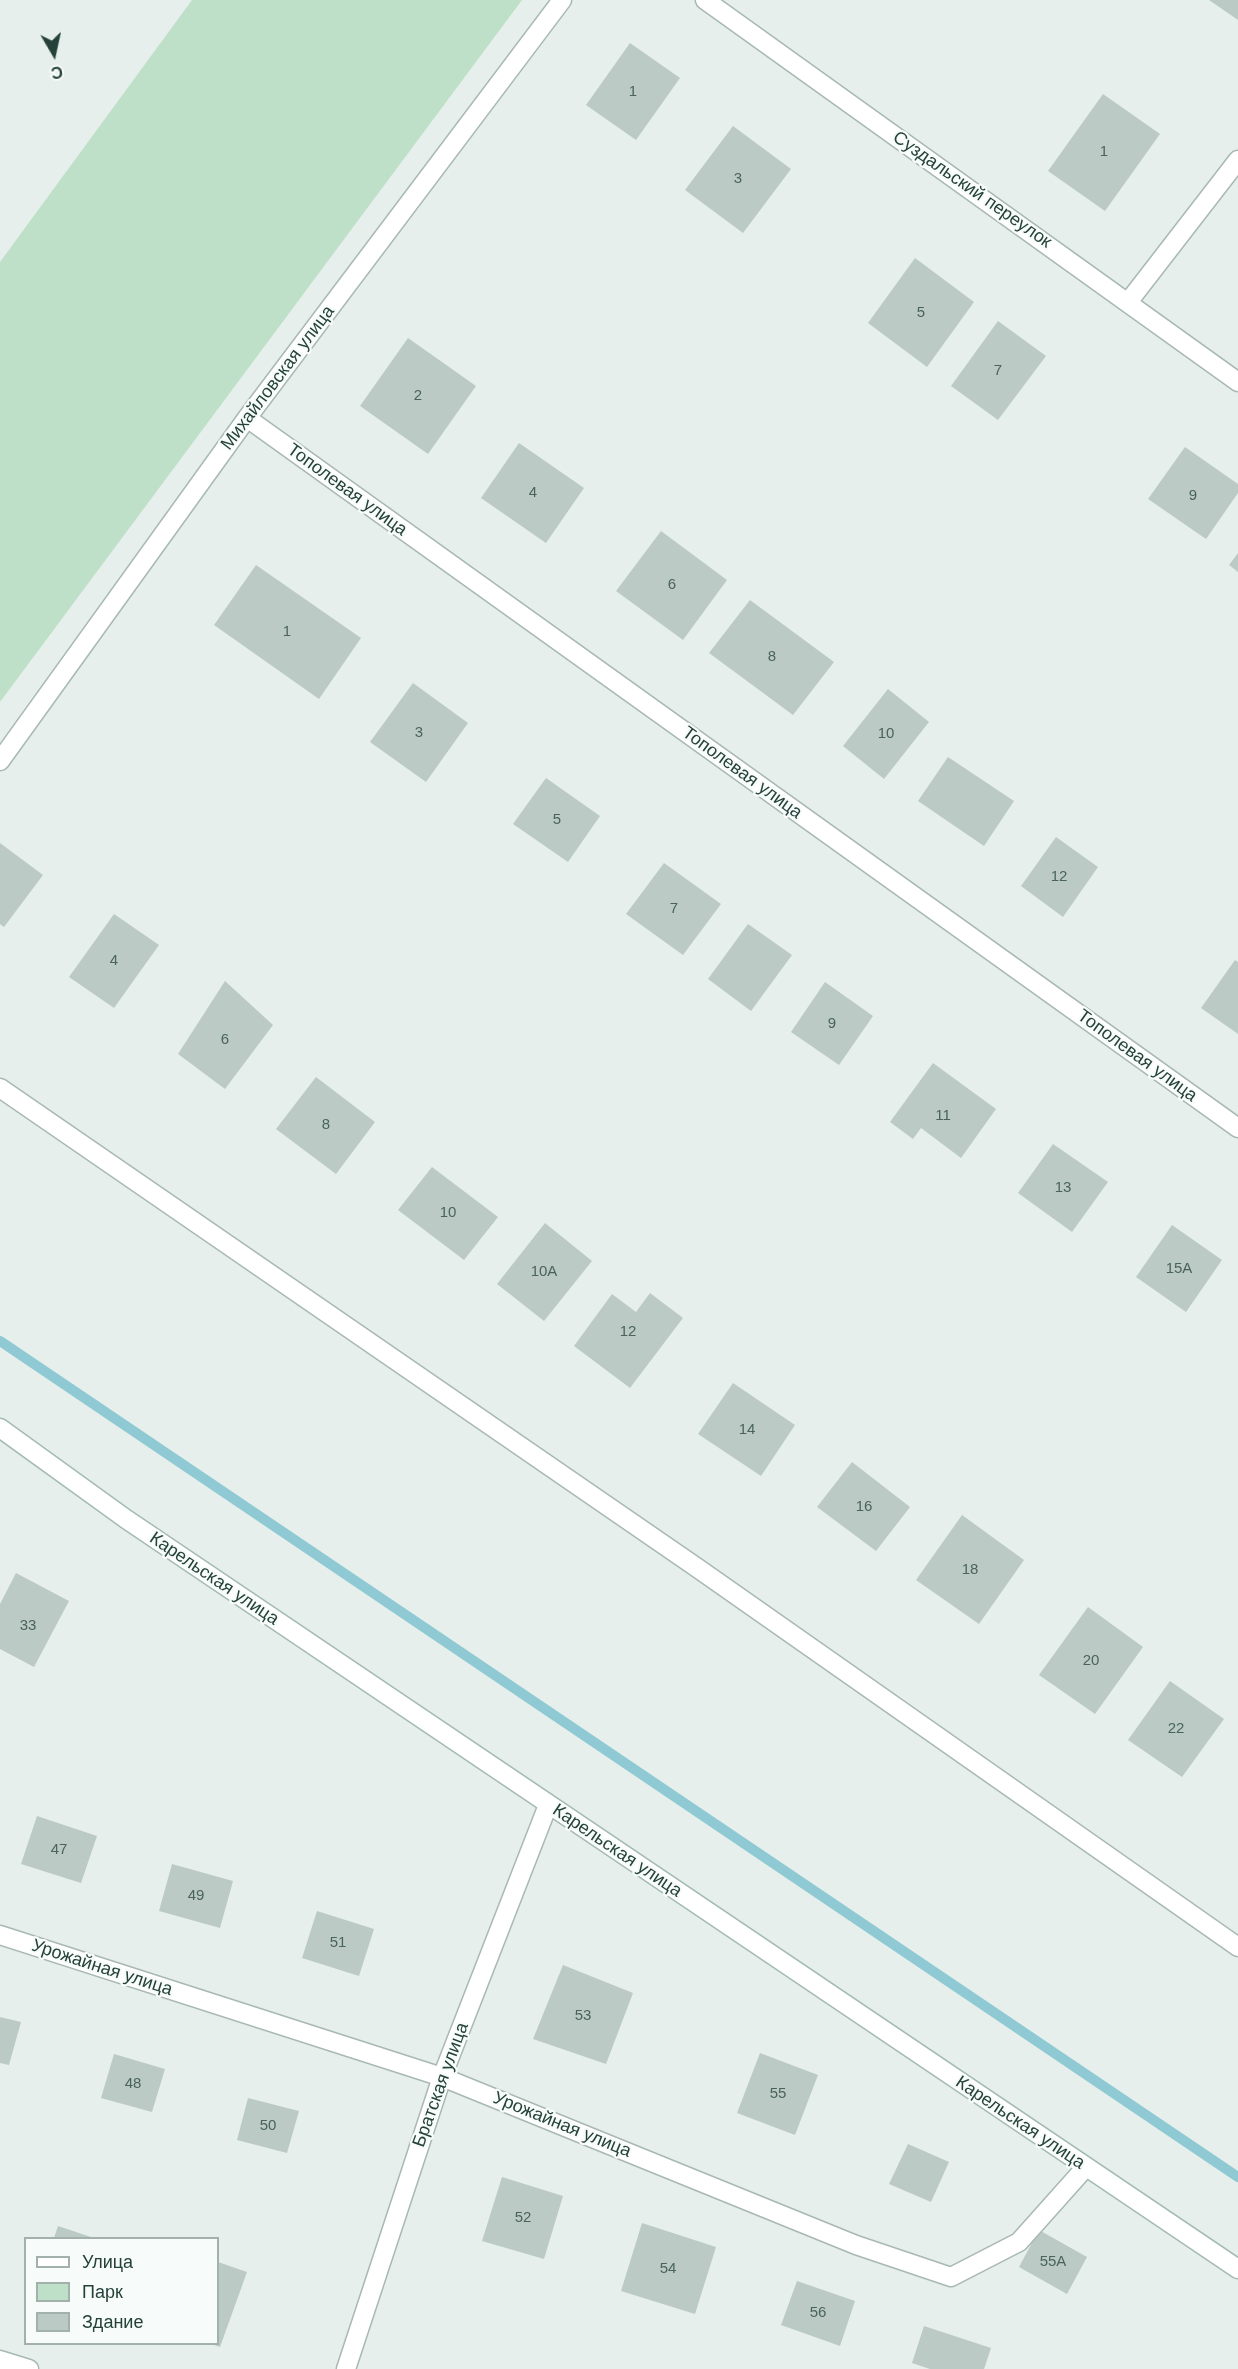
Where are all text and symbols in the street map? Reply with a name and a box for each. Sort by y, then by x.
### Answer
north arrow [24,24,84,84]
text: С [50,63,64,82]
house number: 1 [629,83,637,101]
street label: Суздальский переулок [888,127,1056,253]
house number: 1 [1100,143,1108,161]
house number: 3 [734,170,742,188]
street label: Михайловская улица [217,301,339,455]
house number: 5 [917,304,925,322]
house number: 7 [994,362,1002,380]
house number: 2 [414,387,422,405]
street label: Тополевая улица [283,439,411,541]
house number: 4 [529,484,537,502]
house number: 9 [1189,487,1197,505]
house number: 6 [668,576,676,594]
house number: 1 [283,623,291,641]
house number: 8 [768,648,776,666]
street label: Тополевая улица [678,722,806,824]
house number: 3 [415,724,423,742]
house number: 10 [878,725,894,743]
house number: 5 [553,811,561,829]
house number: 12 [1051,868,1067,886]
house number: 7 [670,900,678,918]
house number: 4 [110,952,118,970]
street label: Тополевая улица [1073,1005,1201,1107]
house number: 9 [828,1015,836,1033]
house number: 6 [221,1031,229,1049]
house number: 11 [935,1107,951,1125]
house number: 8 [322,1116,330,1134]
house number: 13 [1055,1179,1071,1197]
house number: 10 [440,1204,456,1222]
house number: 15А [1166,1260,1192,1278]
house number: 10А [531,1263,557,1281]
house number: 12 [620,1323,636,1341]
house number: 14 [739,1421,755,1439]
house number: 16 [856,1498,872,1516]
street label: Карельская улица [145,1528,283,1630]
house number: 18 [962,1561,978,1579]
house number: 33 [20,1617,36,1635]
house number: 20 [1083,1652,1099,1670]
house number: 22 [1168,1720,1184,1738]
street label: Карельская улица [548,1800,686,1902]
house number: 47 [51,1841,67,1859]
house number: 49 [188,1887,204,1905]
house number: 51 [330,1934,346,1952]
street label: Урожайная улица [29,1935,175,2001]
house number: 53 [575,2007,591,2025]
street label: Братская улица [408,2020,474,2150]
street label: Карельская улица [951,2072,1089,2174]
house number: 48 [125,2075,141,2093]
house number: 55 [770,2085,786,2103]
street label: Урожайная улица [490,2088,634,2162]
house number: 50 [260,2117,276,2135]
house number: 52 [515,2209,531,2227]
legend [24,2237,219,2345]
text: Улица [82,2252,133,2272]
house number: 55А [1040,2253,1066,2271]
house number: 54 [660,2260,676,2278]
text: Парк [82,2282,123,2302]
house number: 56 [810,2304,826,2322]
text: Здание [82,2312,143,2332]

